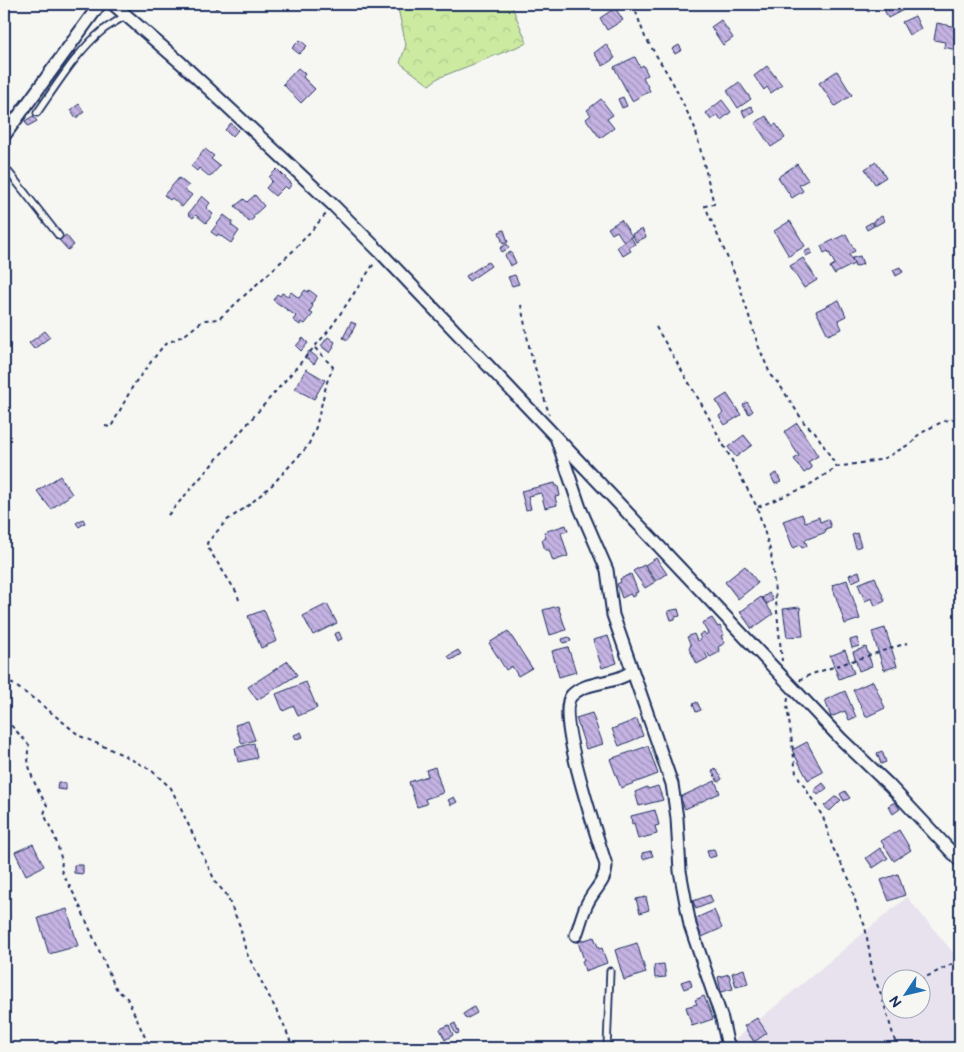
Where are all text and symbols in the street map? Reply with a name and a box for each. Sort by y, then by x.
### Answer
north arrow [882,970,932,1020]
text: N [886,992,906,1010]

